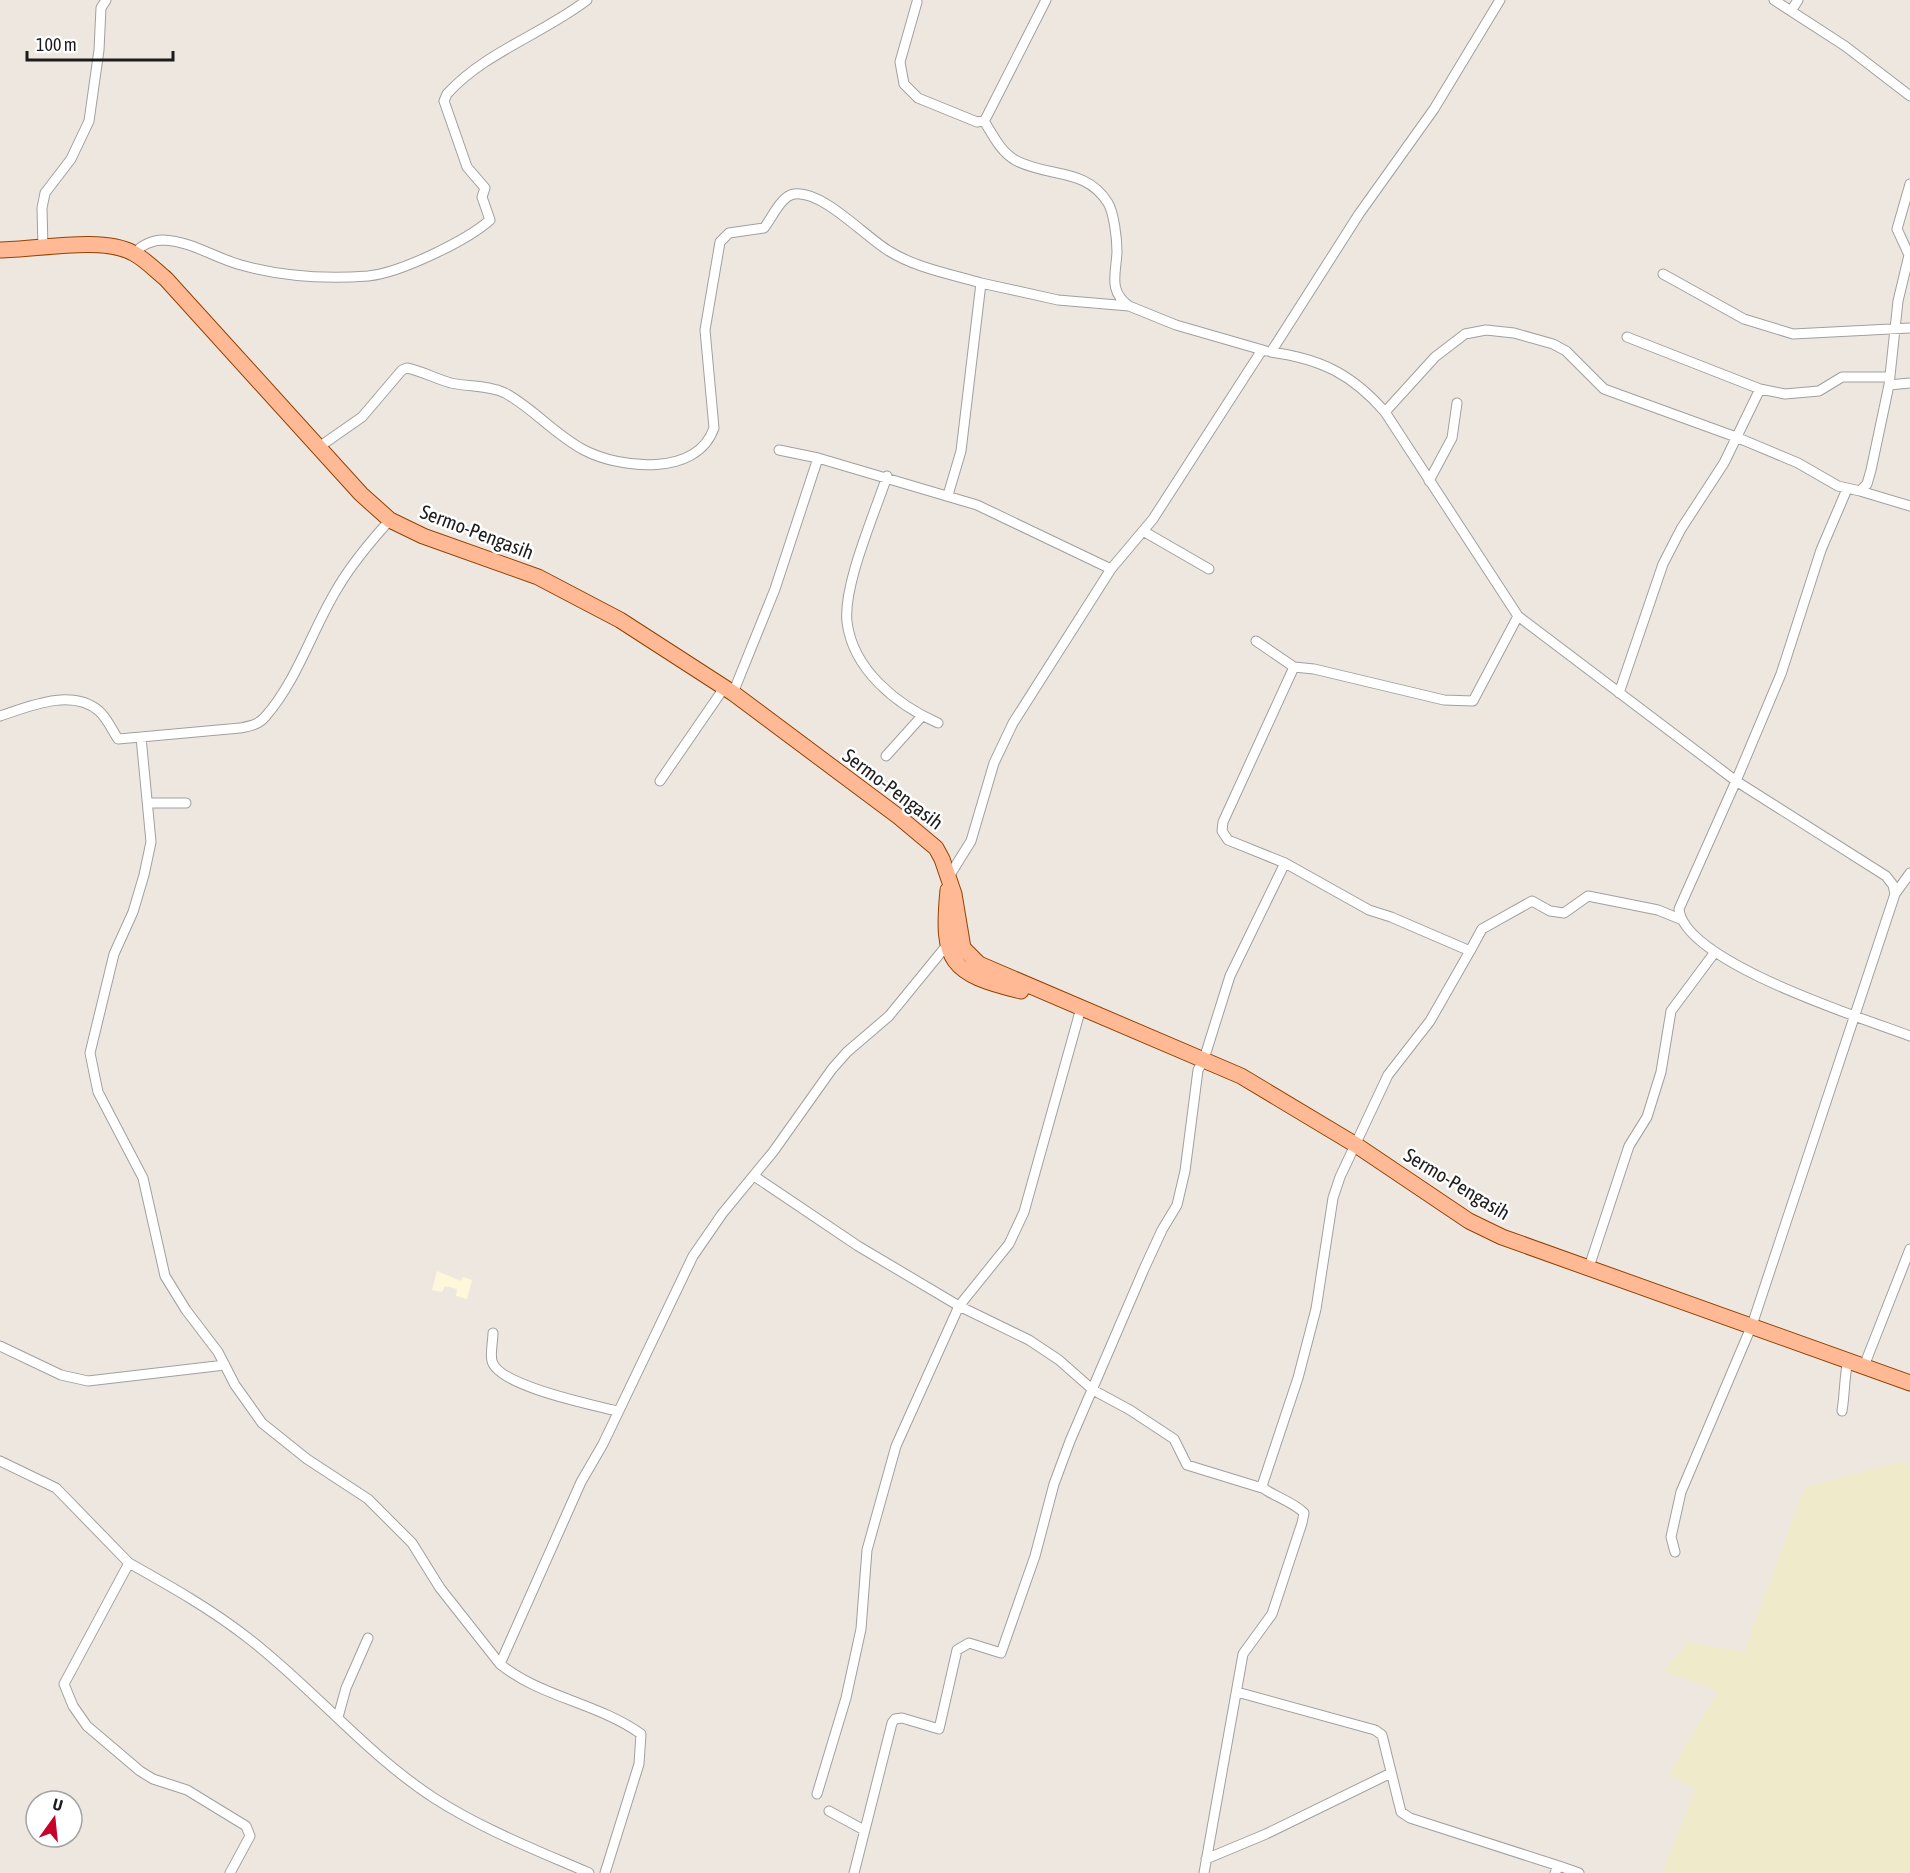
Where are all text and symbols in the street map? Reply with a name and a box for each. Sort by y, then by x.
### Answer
scale bar [27,24,172,62]
text: 100 m [36,34,77,55]
street label: Sermo-Pengasih [417,499,537,564]
street label: Sermo-Pengasih [839,743,948,834]
street label: Sermo-Pengasih [1400,1143,1514,1224]
north arrow [24,1789,84,1849]
text: U [51,1795,65,1814]

